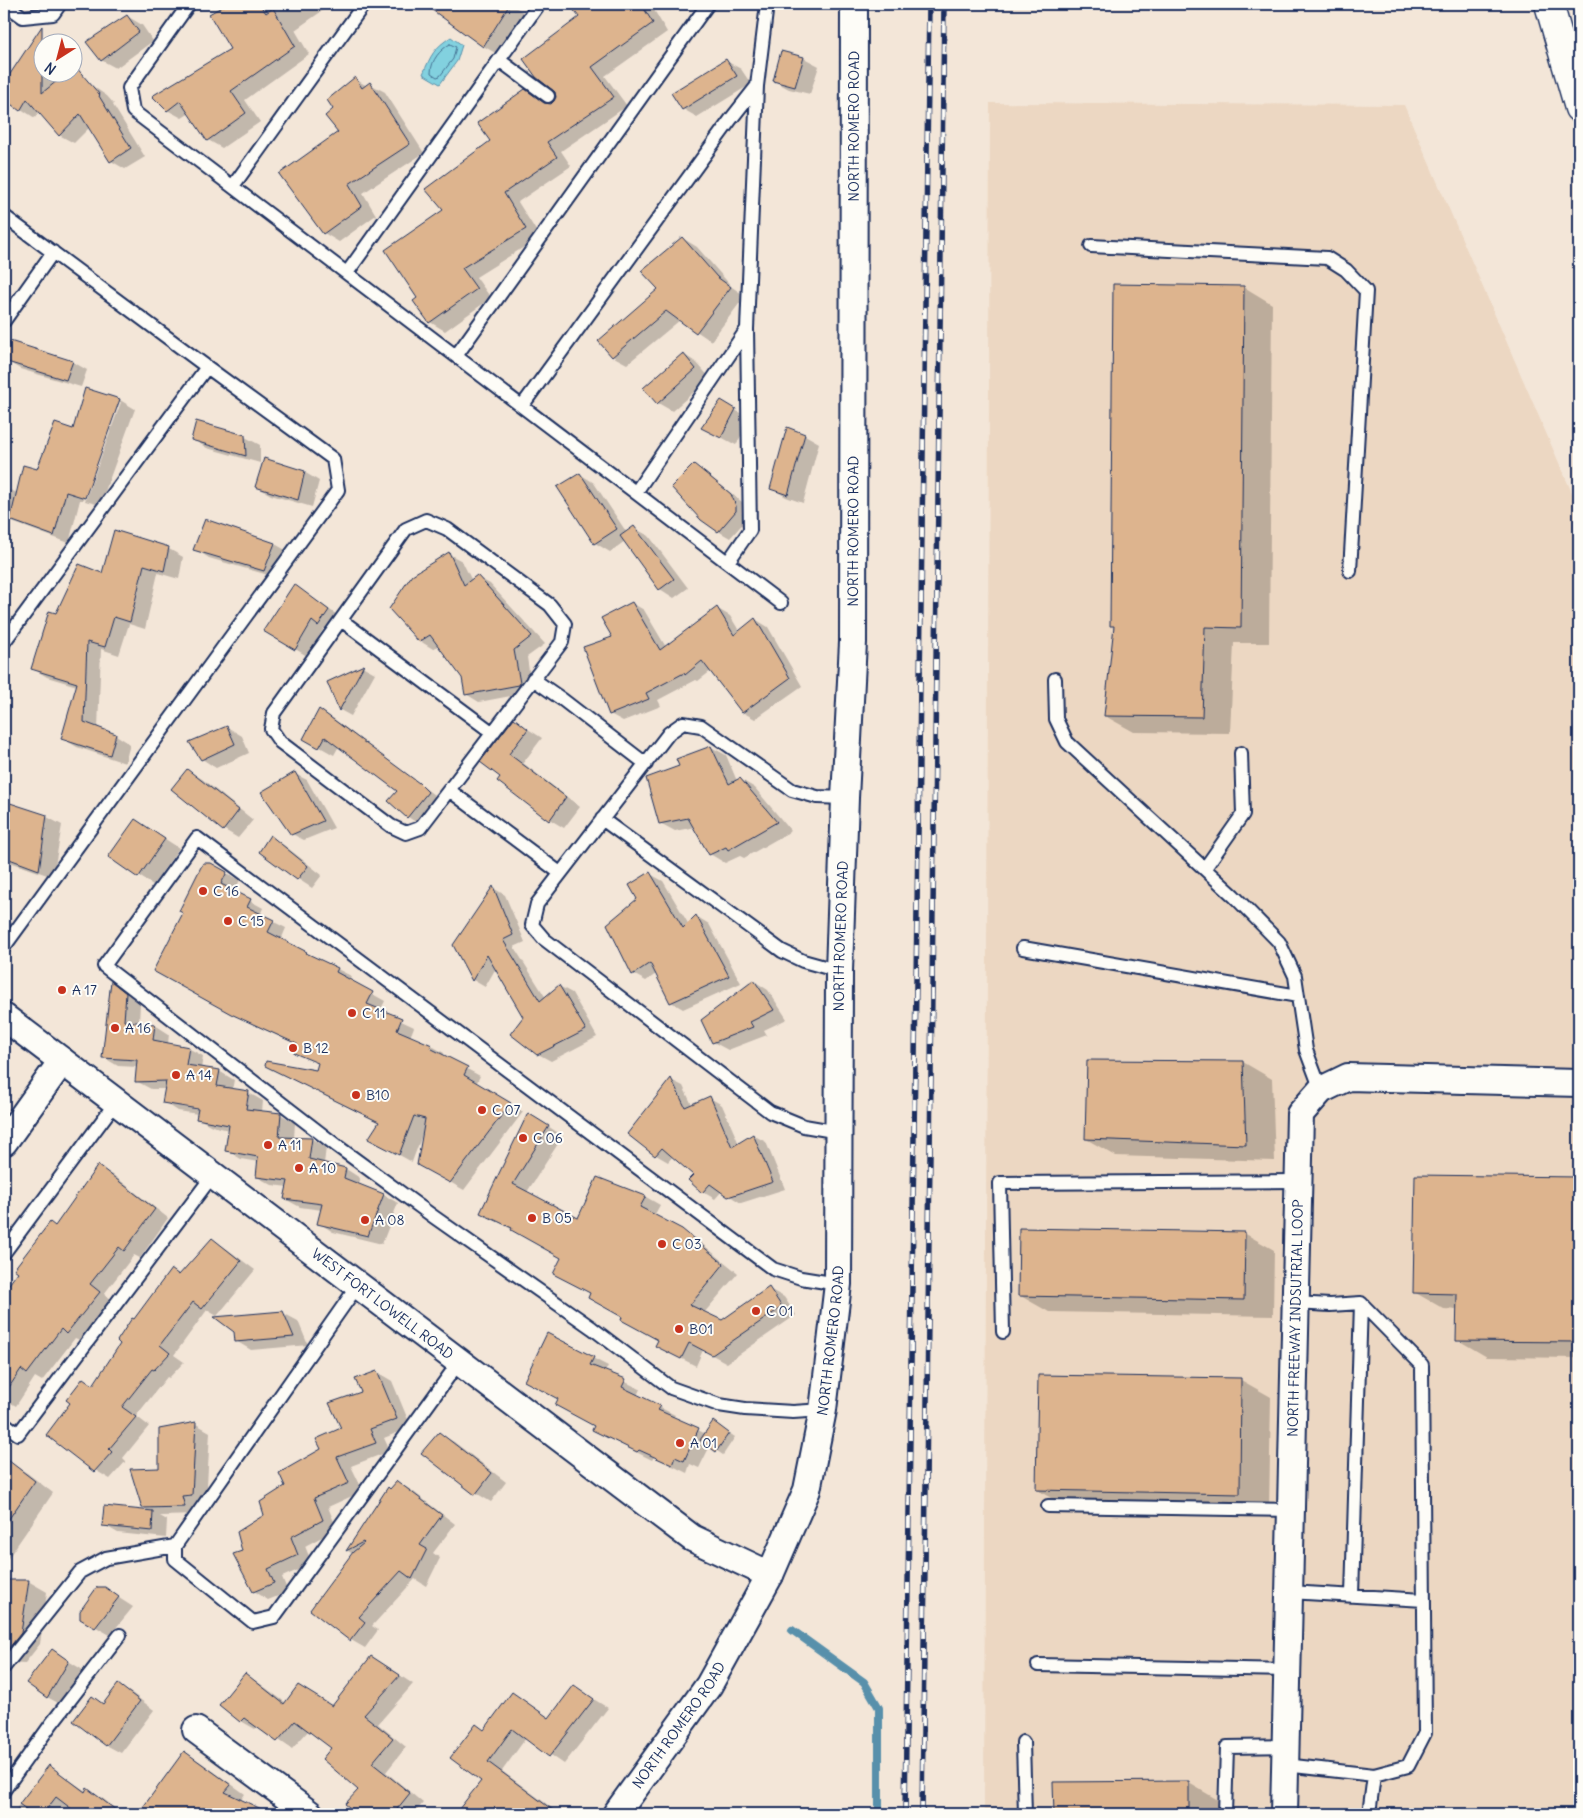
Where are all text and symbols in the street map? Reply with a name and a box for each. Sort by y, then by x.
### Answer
north arrow [32,32,82,82]
street label: NORTH ROMERO ROAD [845,51,863,202]
text: N [41,58,60,79]
street label: NORTH ROMERO ROAD [844,456,862,607]
street label: NORTH ROMERO ROAD [830,860,852,1011]
place label: C 16 [213,882,239,900]
marker: C 16 [197,885,209,897]
place label: C 15 [238,912,264,930]
marker: C 15 [222,915,234,927]
place label: A 17 [72,981,97,999]
marker: A 17 [56,984,68,996]
place label: C 11 [362,1004,386,1022]
marker: C 11 [346,1007,358,1019]
place label: A 16 [125,1019,151,1037]
marker: A 16 [109,1022,121,1034]
place label: B 12 [303,1039,329,1057]
marker: B 12 [287,1042,299,1054]
place label: A 14 [186,1066,212,1084]
marker: A 14 [170,1069,182,1081]
place label: B10 [366,1086,390,1104]
marker: B10 [350,1089,362,1101]
place label: C 07 [492,1101,521,1119]
marker: C 07 [476,1104,488,1116]
place label: C 06 [533,1129,563,1147]
marker: C 06 [517,1132,529,1144]
place label: A 11 [278,1136,301,1154]
marker: A 11 [262,1139,274,1151]
place label: A 10 [309,1159,336,1177]
marker: A 10 [293,1162,305,1174]
street label: NORTH FREEWAY INDSUTRIAL LOOP [1284,1199,1307,1437]
place label: B 05 [542,1209,572,1227]
place label: A 08 [375,1211,405,1229]
marker: B 05 [526,1212,538,1224]
marker: A 08 [359,1214,371,1226]
place label: C 03 [672,1235,702,1253]
marker: C 03 [656,1238,668,1250]
street label: WEST FORT LOWELL ROAD [308,1244,457,1363]
street label: NORTH ROMERO ROAD [813,1265,847,1417]
place label: C 01 [766,1302,793,1320]
marker: C 01 [750,1305,762,1317]
place label: B01 [689,1320,713,1338]
marker: B01 [673,1323,685,1335]
place label: A 01 [690,1434,717,1452]
marker: A 01 [674,1437,686,1449]
street label: NORTH ROMERO ROAD [628,1658,729,1792]

